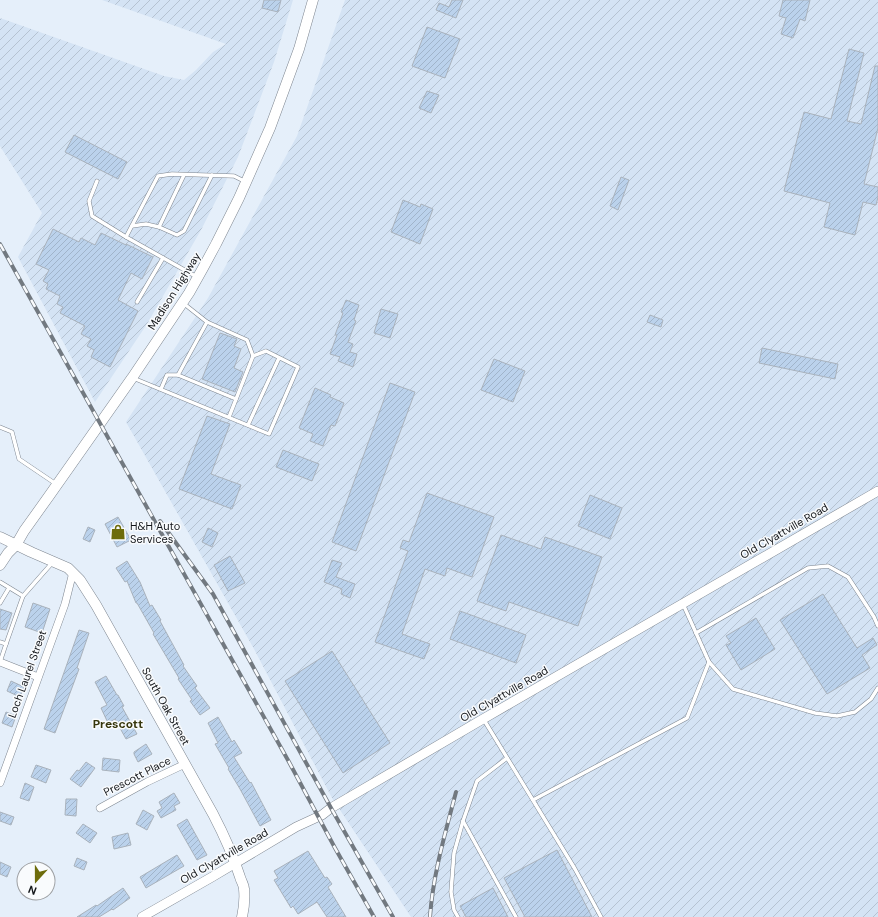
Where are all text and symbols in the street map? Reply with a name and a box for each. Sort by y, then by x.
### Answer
street label: Madison Highway [145,250,203,332]
street label: Old Clyattville Road [737,500,831,562]
place label: H&H Auto Services [130,519,180,546]
shop icon: H&H Auto Services [109,523,127,541]
street label: Loch Laurel Street [5,628,49,720]
street label: Old Clyattville Road [457,663,551,725]
street label: South Oak Street [139,665,193,747]
district label: Prescott [93,716,143,732]
street label: Prescott Place [101,753,173,799]
street label: Old Clyattville Road [177,825,271,887]
north arrow [16,861,56,901]
text: N [26,882,39,898]

